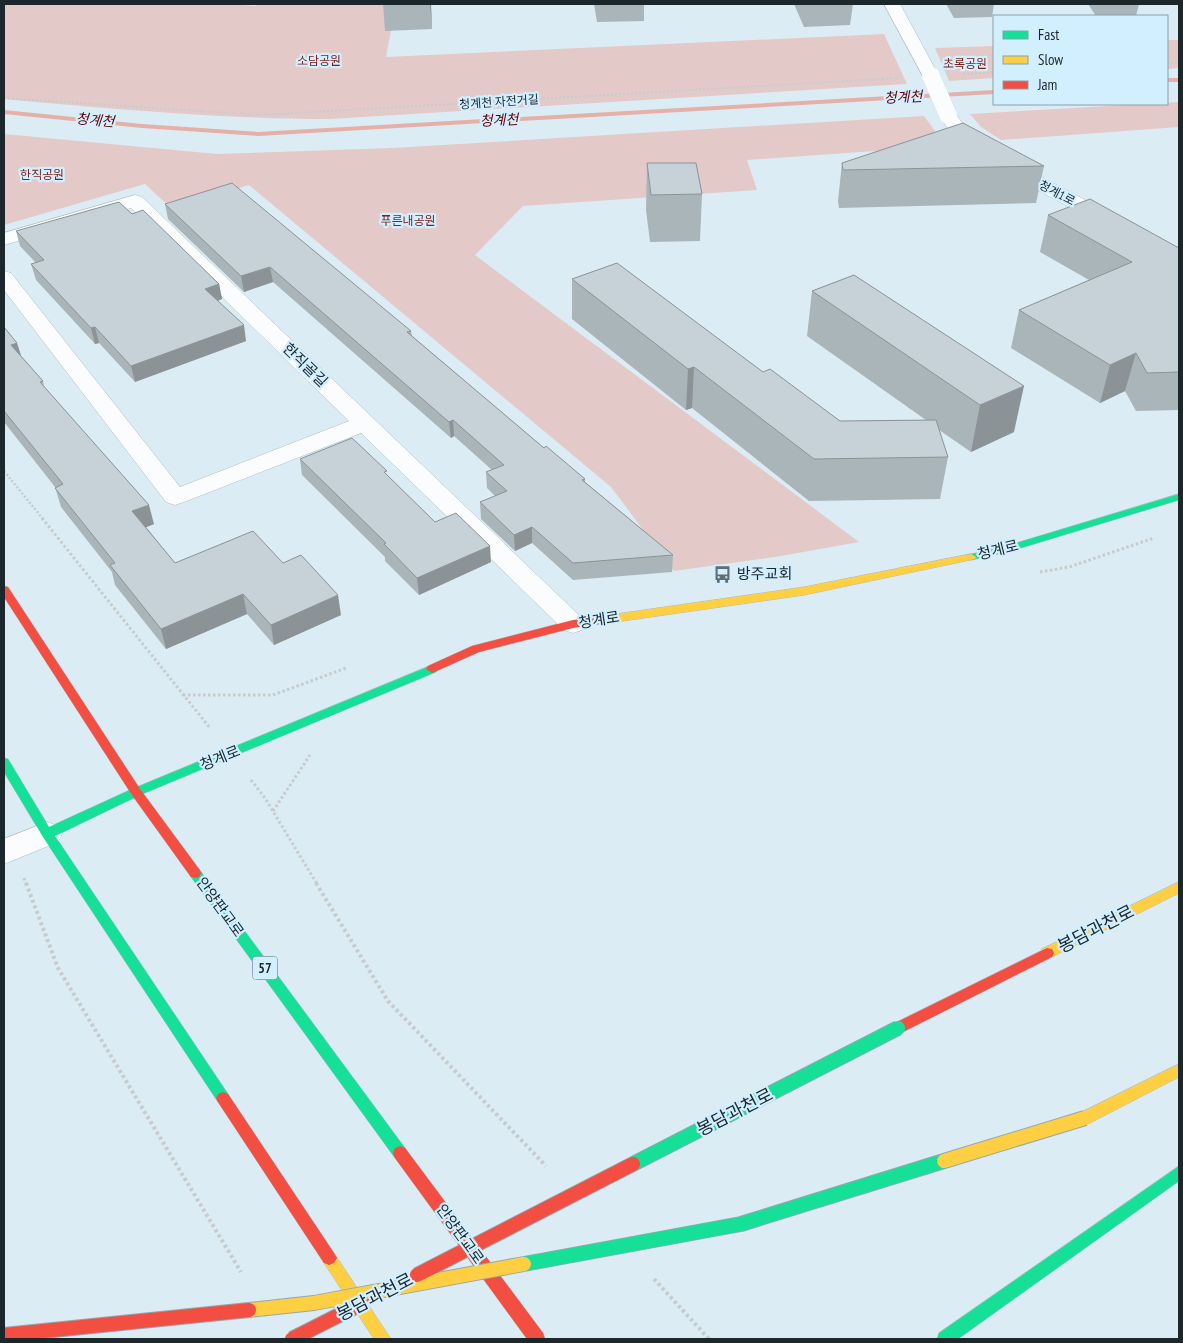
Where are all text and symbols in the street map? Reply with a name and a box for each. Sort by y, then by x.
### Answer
legend [993,15,1168,105]
text: Fast [1038,25,1059,44]
text: Slow [1038,50,1063,69]
park label: 소담공원 [297,53,341,68]
park label: 초록공원 [943,56,987,71]
text: Jam [1037,75,1057,94]
water label: 청계천 [883,87,924,107]
street label: 청계천 자전거길 [459,91,539,112]
water label: 청계천 [75,109,116,131]
water label: 청계천 [479,110,520,130]
park label: 한직공원 [20,167,64,182]
street label: 청계1로 [1037,177,1078,208]
park label: 푸른내공원 [380,213,436,228]
street label: 한직골길 [279,339,332,391]
street label: 청계로 [975,535,1020,564]
bus stop icon: 방주교회 [713,564,733,584]
place label: 방주교회 [737,564,792,583]
street label: 청계로 [577,607,621,632]
street label: 청계로 [197,741,243,774]
street label: 안양판교로 [192,873,248,940]
street label: 봉담과천로 [1054,900,1138,958]
road number: 57 [252,956,278,980]
street label: 봉담과천로 [693,1083,777,1141]
street label: 안양판교로 [432,1200,488,1267]
street label: 봉담과천로 [333,1268,417,1326]

